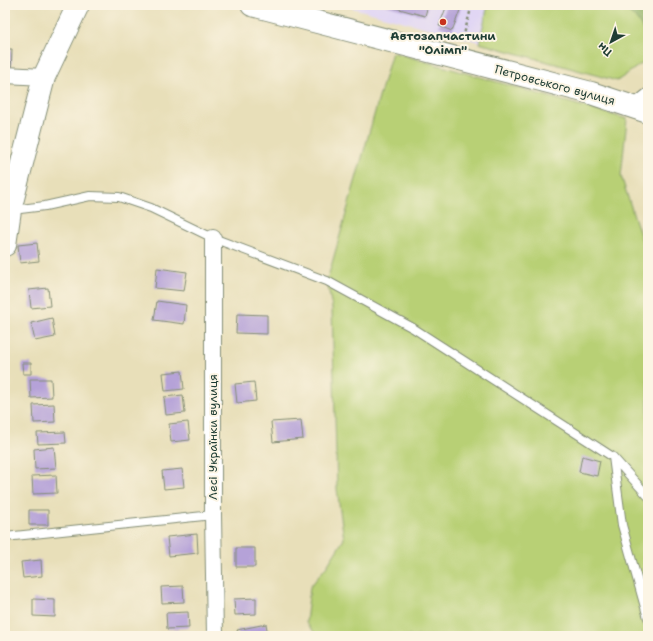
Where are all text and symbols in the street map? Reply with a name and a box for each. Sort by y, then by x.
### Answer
marker: Автозапчастини "Олімп" [438,17,448,27]
north arrow [591,22,631,62]
place label: Автозапчастини "Олімп" [390,28,496,58]
text: Пн [595,39,615,60]
street label: Петровського вулиця [493,61,617,109]
street label: Лесі Українки вулиця [205,374,221,500]

